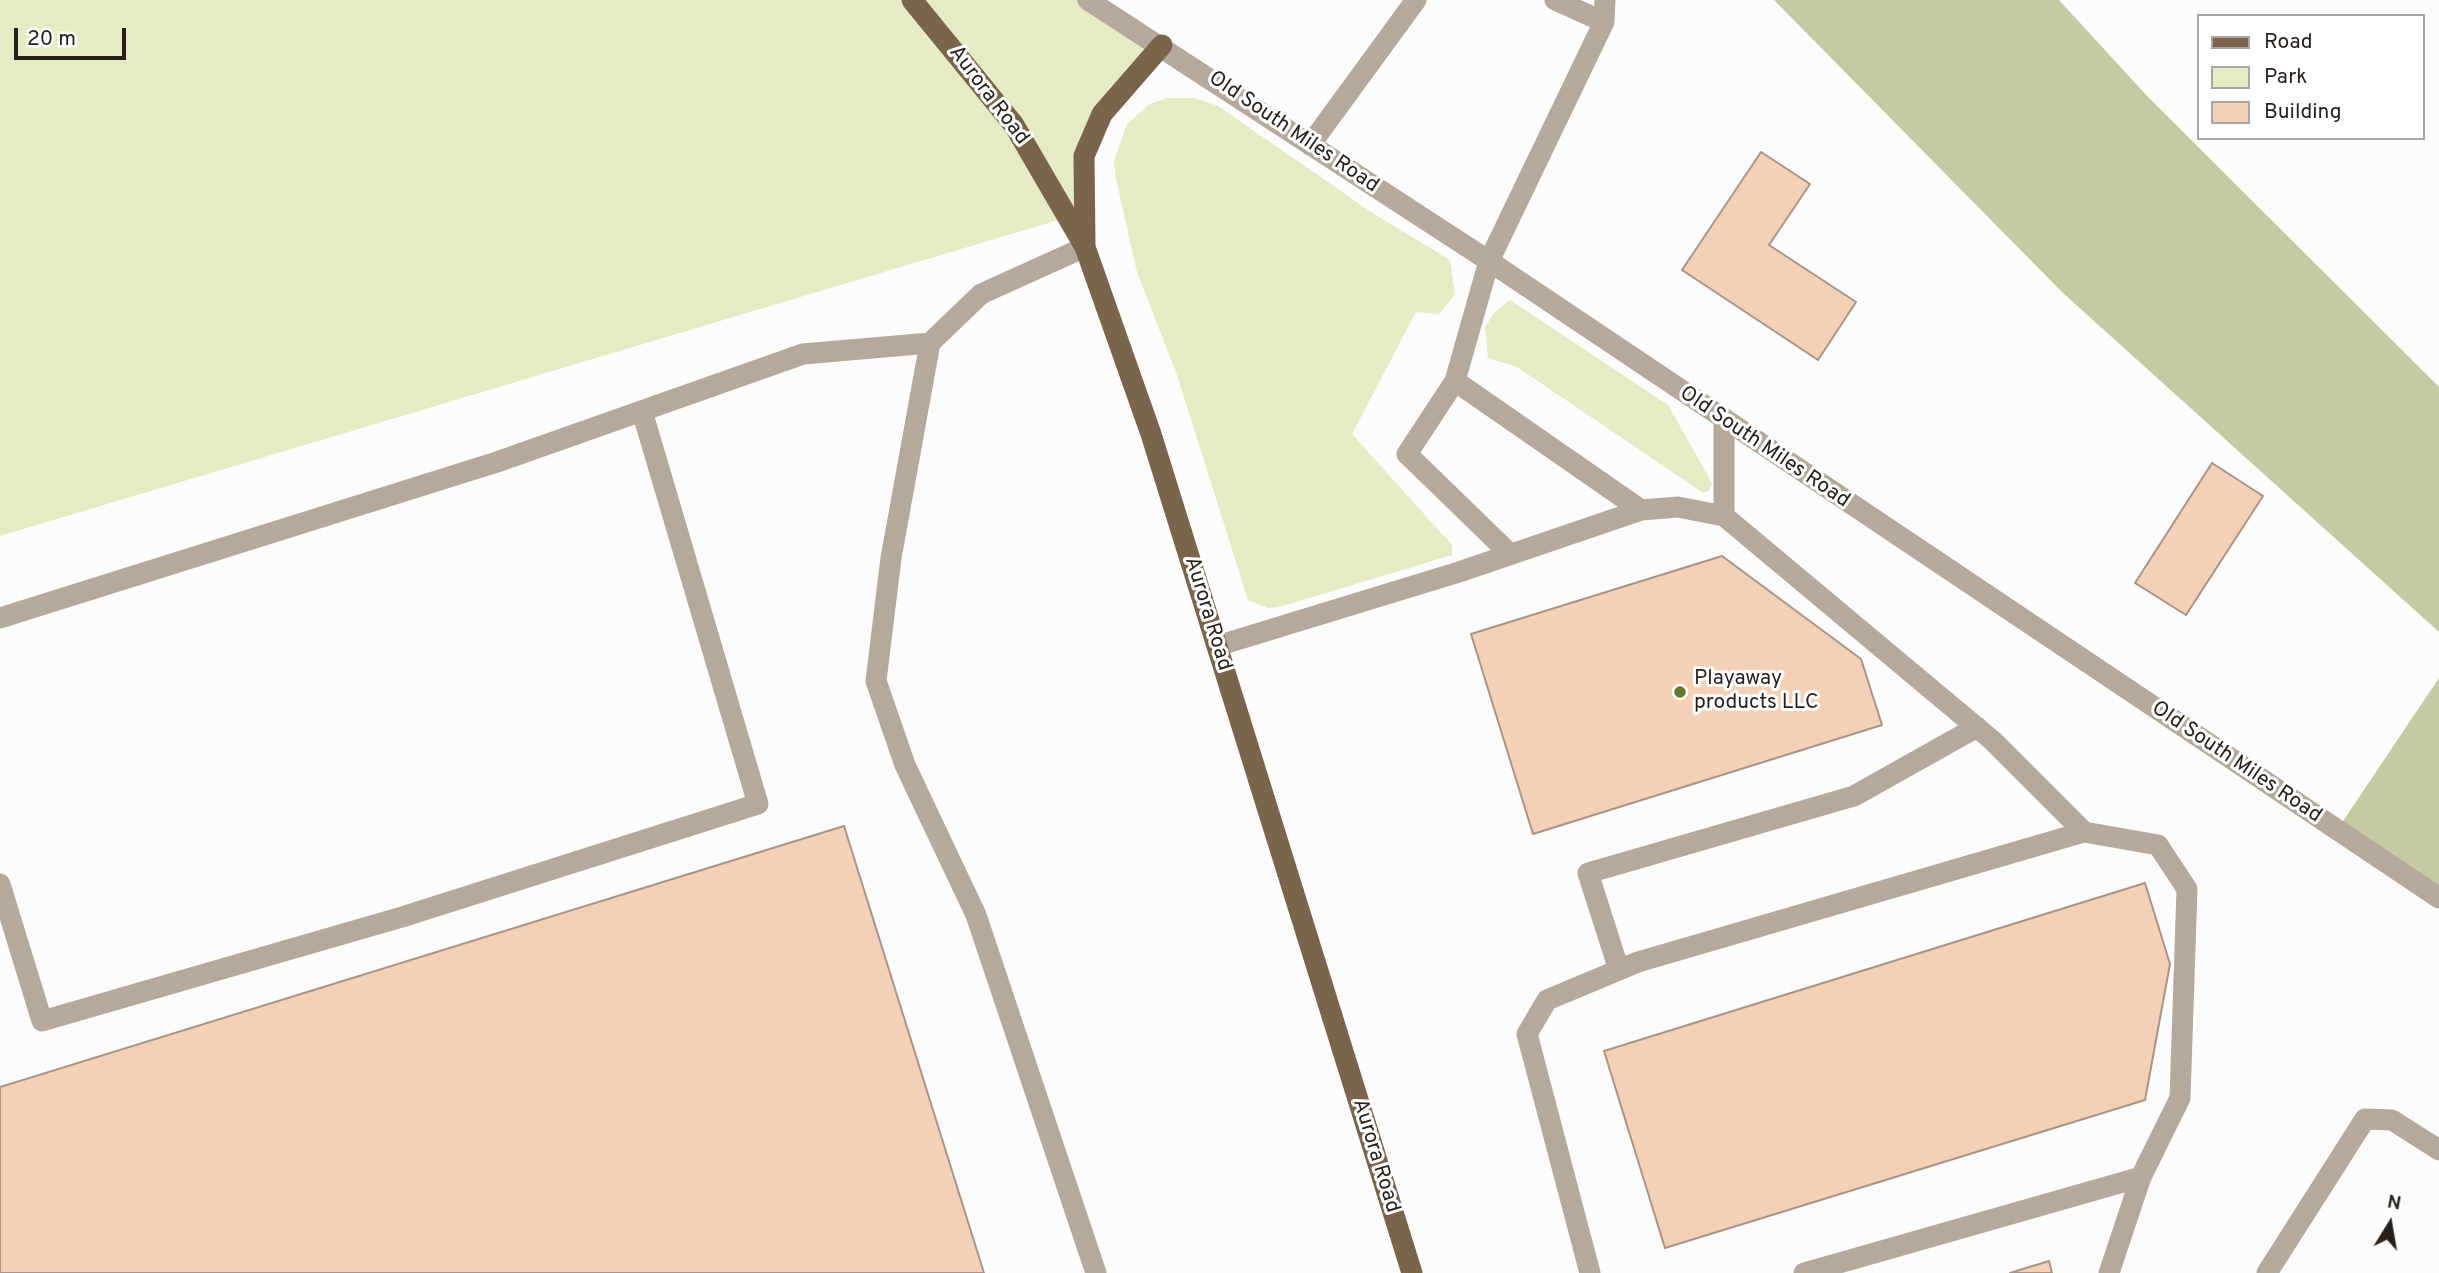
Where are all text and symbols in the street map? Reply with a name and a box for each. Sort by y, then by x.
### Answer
scale bar [18,14,130,58]
legend [2198,14,2425,140]
text: 20 m [27,26,76,53]
text: Road [2264,29,2313,56]
street label: Aurora Road [943,41,1033,151]
text: Park [2264,64,2307,91]
street label: Old South Miles Road [1203,67,1383,199]
text: Building [2264,99,2342,126]
street label: Old South Miles Road [1674,382,1854,514]
street label: Aurora Road [1178,554,1236,674]
place label: Playaway products LLC [1694,667,1819,717]
marker: Playaway products LLC [1672,684,1688,700]
street label: Old South Miles Road [2146,697,2326,829]
street label: Aurora Road [1346,1096,1404,1216]
north arrow [2355,1189,2425,1259]
text: N [2385,1190,2403,1216]

